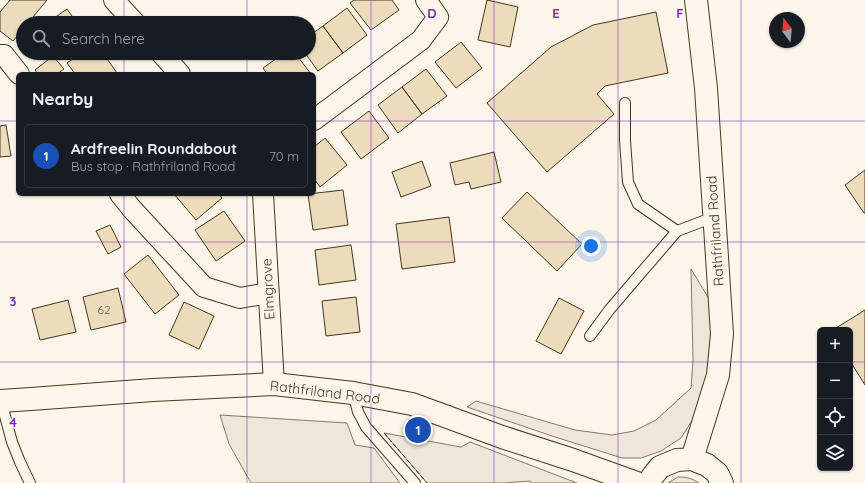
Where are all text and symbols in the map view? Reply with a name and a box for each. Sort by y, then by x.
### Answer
text: D [427,5,437,21]
text: E [552,5,560,21]
text: F [676,5,684,21]
north arrow [769,12,805,48]
search box [16,16,316,60]
icon: search [30,27,52,49]
text: Search here [62,29,145,48]
text: Nearby [32,88,93,109]
text: Ardfreelin Roundabout [71,139,237,158]
text: 1 [43,148,49,164]
text: 70 m [269,148,299,164]
text: Bus stop · Rathfriland Road [71,158,235,174]
street label: Rathfriland Road [702,175,728,287]
your location [581,236,601,256]
street label: Elmgrove [257,258,279,320]
text: 3 [10,293,17,309]
house number: 62 [97,302,111,317]
map controls [817,327,853,471]
button: + [817,327,853,363]
button: − [817,363,853,399]
street label: Rathfriland Road [269,376,381,408]
button: locate [817,399,853,435]
text: 4 [9,414,17,430]
pin: 1 [405,415,431,445]
button: layers [817,435,853,471]

